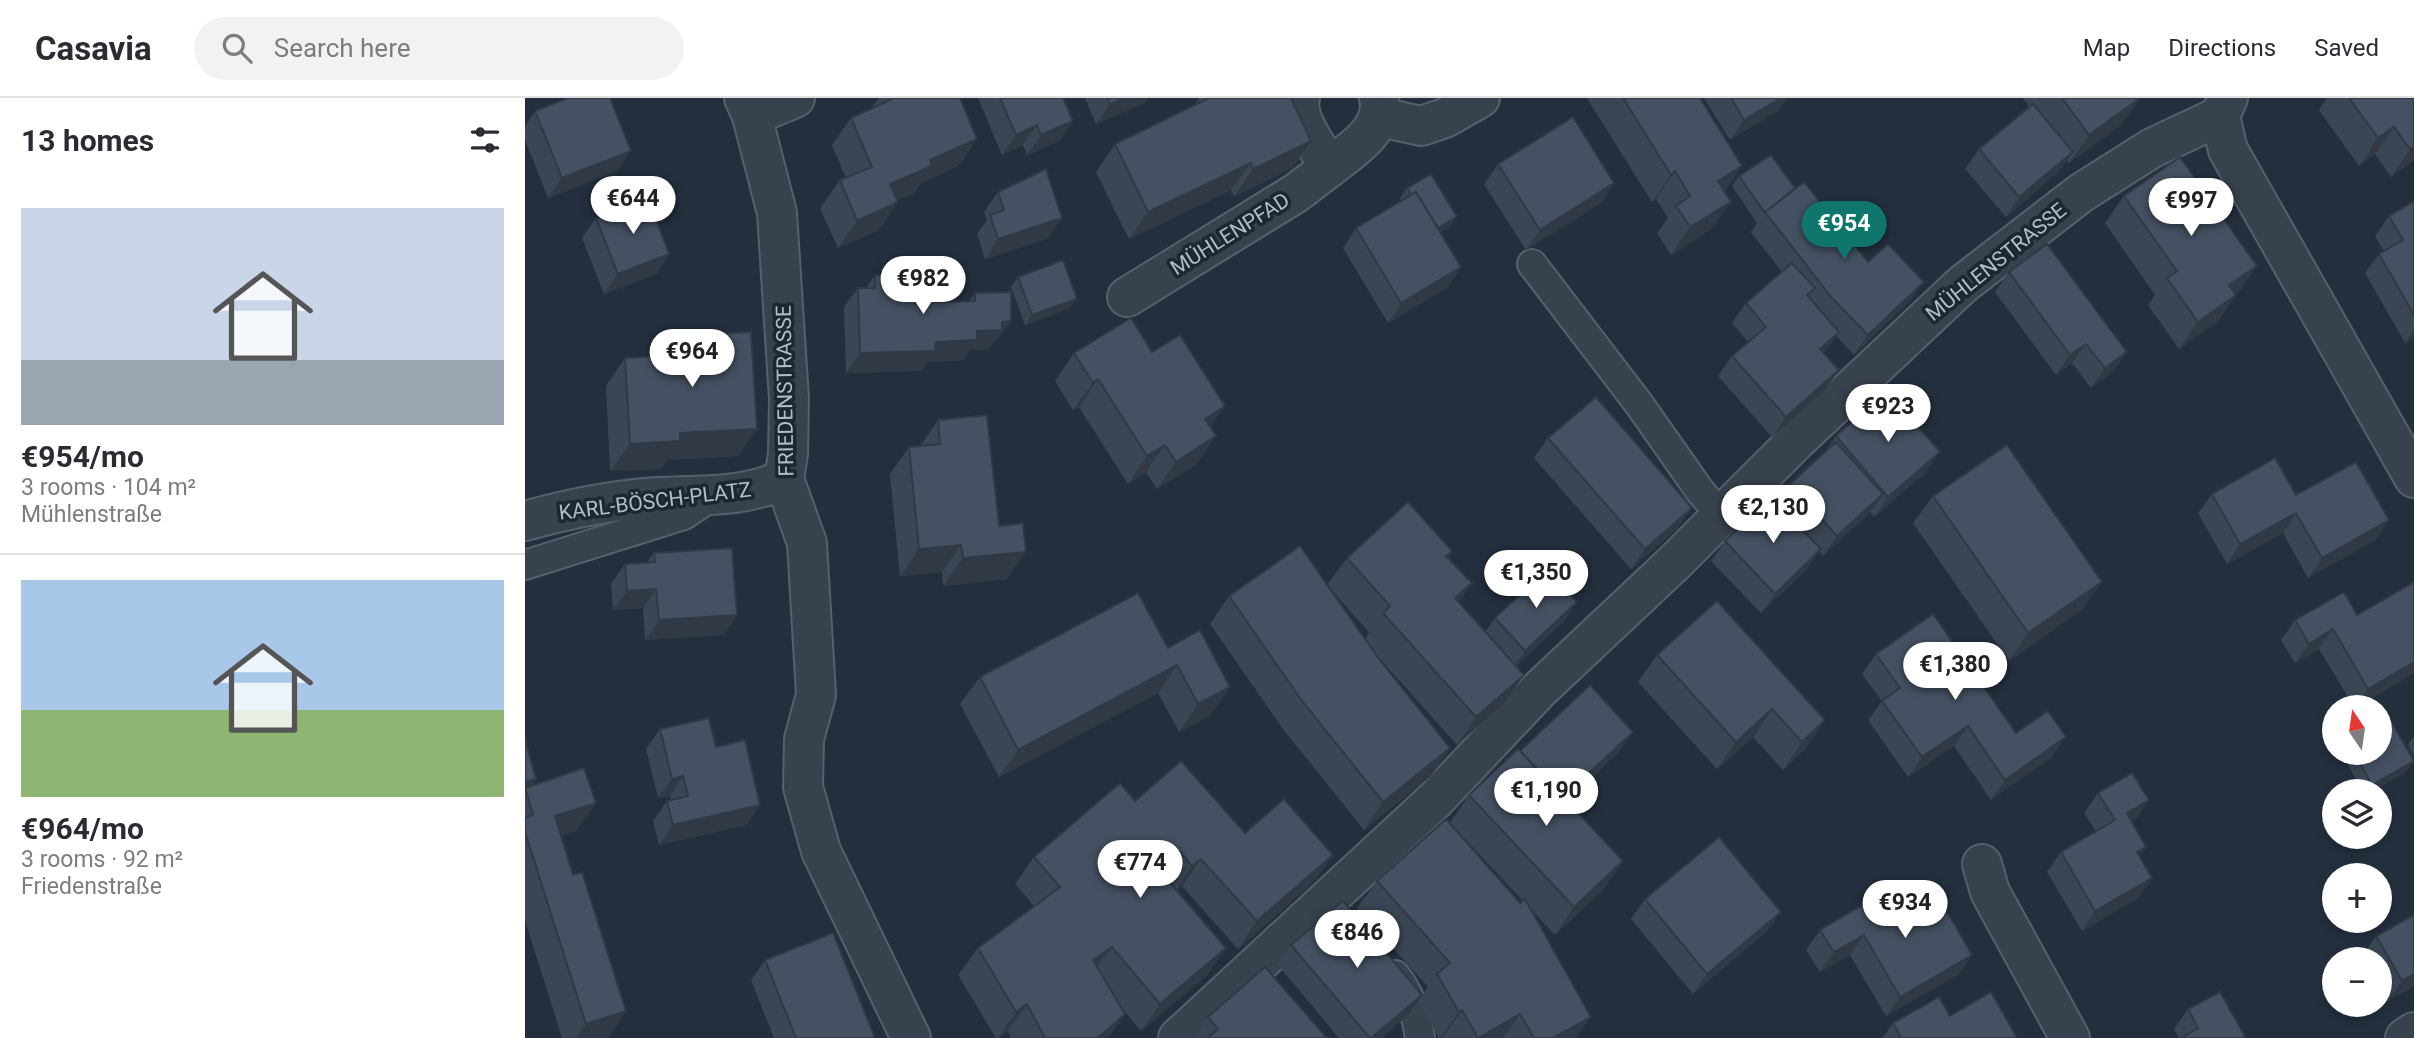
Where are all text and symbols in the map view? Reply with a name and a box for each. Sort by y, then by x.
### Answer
search box [194,17,684,80]
text: Casavia [35,29,152,68]
icon: search [218,29,256,67]
text: Search here [274,33,411,63]
text: Map [2083,34,2130,62]
text: Directions [2168,34,2276,62]
text: Saved [2314,34,2379,62]
icon: filters [466,121,504,159]
text: 13 homes [21,123,154,158]
pin: €644 [592,176,674,236]
pin: €997 [2150,178,2232,238]
text: €644 [607,185,659,212]
text: €997 [2165,187,2217,214]
street label: MÜHLENPFAD [1166,188,1294,280]
street label: MÜHLENSTRASSE [1921,198,2071,326]
pin: €954 [1803,202,1885,261]
text: €954 [1818,210,1870,237]
icon: home [200,253,326,379]
pin: €982 [882,256,964,316]
text: €982 [897,265,949,292]
street label: FRIEDENSTRASSE [772,305,798,477]
pin: €964 [651,330,733,389]
text: €964 [666,338,718,365]
pin: €923 [1847,384,1929,444]
text: €923 [1862,393,1914,420]
text: €954/mo [21,439,144,474]
text: 3 rooms · 104 m² [21,474,196,501]
street label: KARL-BÖSCH-PLATZ [557,477,753,525]
pin: €2,130 [1716,486,1830,545]
text: €2,130 [1737,494,1809,521]
text: Mühlenstraße [21,501,162,528]
pin: €1,350 [1479,550,1593,610]
text: €1,350 [1500,559,1572,586]
icon: home [200,625,326,751]
pin: €1,380 [1898,642,2012,702]
text: €1,380 [1919,651,1991,678]
north arrow [2322,695,2392,765]
map controls [2322,695,2392,1017]
pin: €1,190 [1489,768,1603,828]
text: €1,190 [1510,777,1582,804]
button: layers [2322,779,2392,849]
text: €964/mo [21,811,144,846]
pin: €774 [1099,840,1181,900]
text: 3 rooms · 92 m² [21,846,183,873]
text: €774 [1114,849,1166,876]
button: + [2322,863,2392,933]
text: Friedenstraße [21,873,162,900]
pin: €934 [1864,880,1946,940]
text: €934 [1879,889,1931,916]
pin: €846 [1316,910,1398,970]
text: €846 [1331,919,1383,946]
button: − [2322,947,2392,1017]

